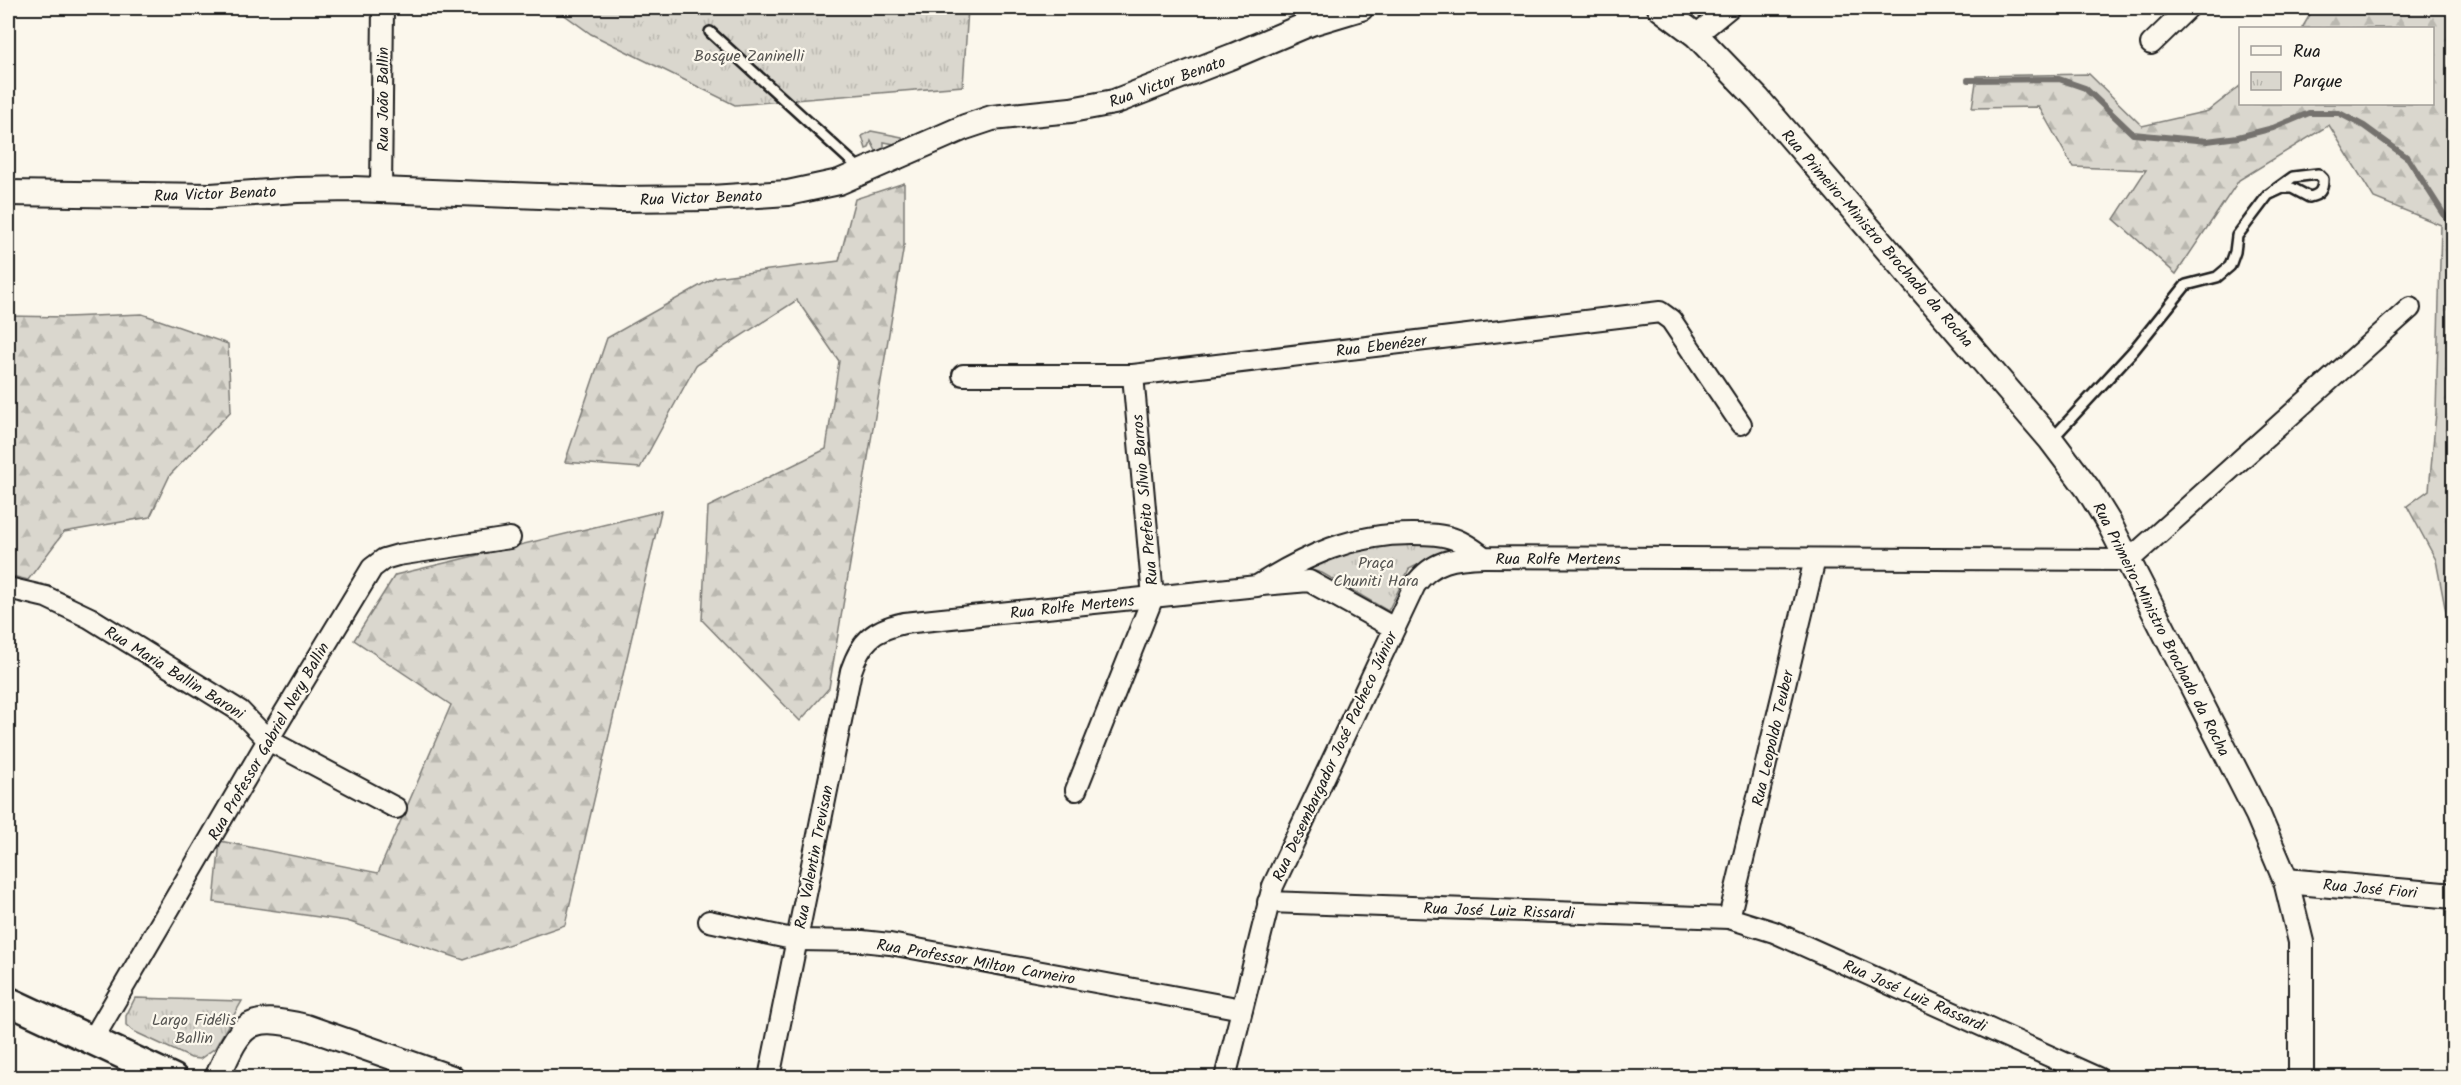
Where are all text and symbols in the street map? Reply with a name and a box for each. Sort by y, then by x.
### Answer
legend [2239,27,2434,105]
text: Rua [2293,38,2321,67]
park label: Bosque Zaninelli [694,44,805,69]
street label: Rua João Ballin [371,47,396,151]
street label: Rua Victor Benato [1106,50,1229,115]
text: Parque [2293,68,2342,97]
street label: Rua Primeiro-Ministro Brochado da Rocha [1775,124,1979,354]
street label: Rua Victor Benato [153,180,277,209]
street label: Rua Victor Benato [639,184,763,213]
street label: Rua Ebenézer [1334,328,1430,364]
street label: Rua Prefeito Sílvio Barros [1126,413,1165,587]
street label: Rua Primeiro-Ministro Brochado da Rocha [2085,498,2236,761]
street label: Rua Rolfe Mertens [1496,547,1621,572]
park label: Praça Chuniti Hara [1333,551,1419,594]
street label: Rua Rolfe Mertens [1009,589,1136,626]
street label: Rua Maria Ballin Baroni [99,620,250,727]
street label: Rua Desembargador José Pacheco Júnior [1266,626,1405,886]
street label: Rua Professor Gabriel Nery Ballin [202,638,336,846]
street label: Rua Leopoldo Teuber [1746,666,1802,809]
street label: Rua Valentin Trevisan [788,783,841,931]
street label: Rua José Fiori [2322,873,2419,906]
street label: Rua José Luiz Rissardi [1423,896,1576,927]
street label: Rua Professor Milton Carneiro [874,933,1077,992]
street label: Rua José Luiz Rassardi [1839,953,1991,1040]
park label: Largo Fidélis Ballin [152,1008,236,1051]

